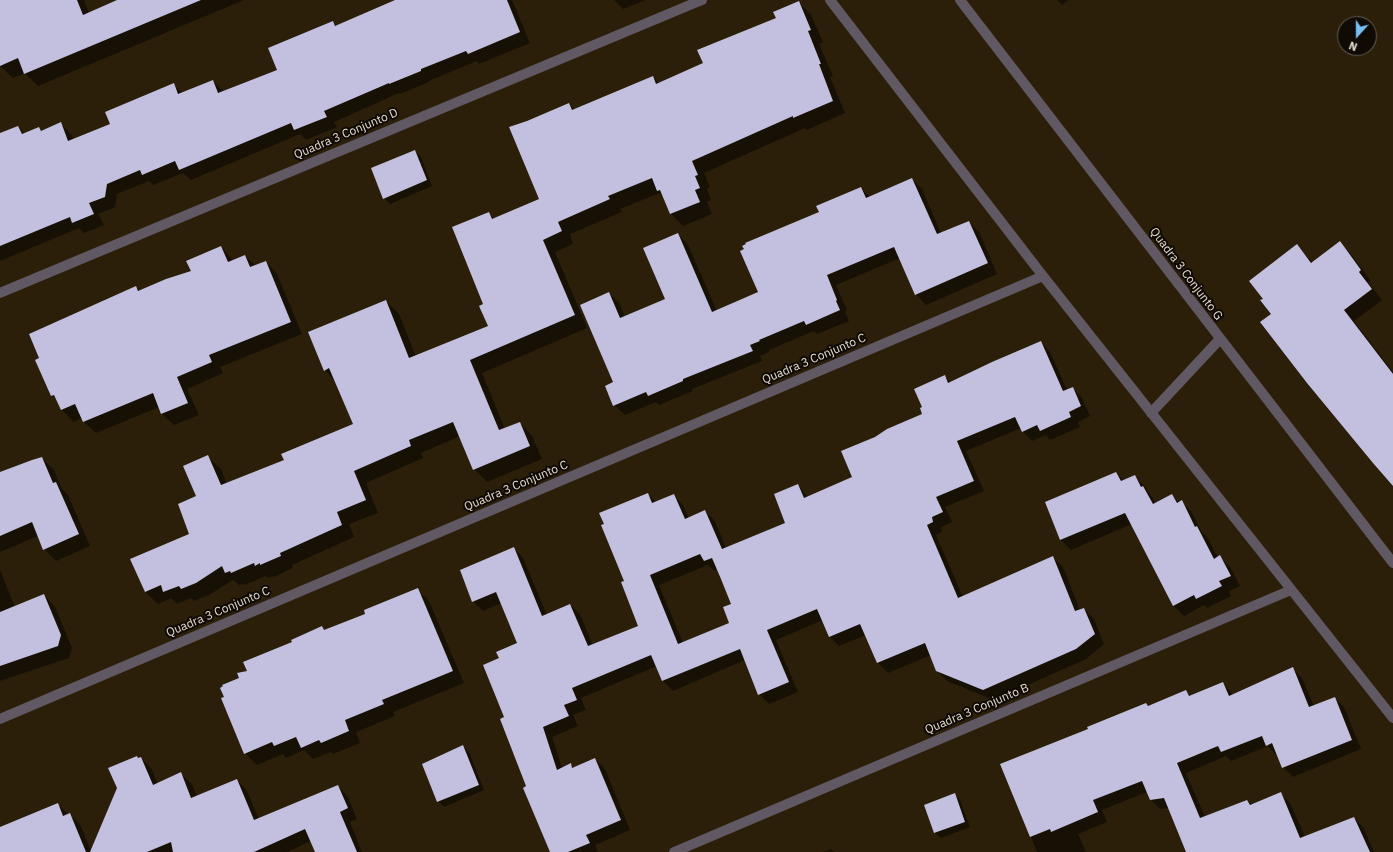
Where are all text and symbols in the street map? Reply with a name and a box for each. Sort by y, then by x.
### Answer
north arrow [1337,16,1377,56]
text: N [1347,38,1359,54]
street label: Quadra 3 Conjunto D [292,106,400,162]
street label: Quadra 3 Conjunto G [1147,225,1225,323]
street label: Quadra 3 Conjunto C [760,331,868,387]
street label: Quadra 3 Conjunto C [462,458,570,514]
street label: Quadra 3 Conjunto C [164,584,272,640]
street label: Quadra 3 Conjunto B [923,681,1031,737]

